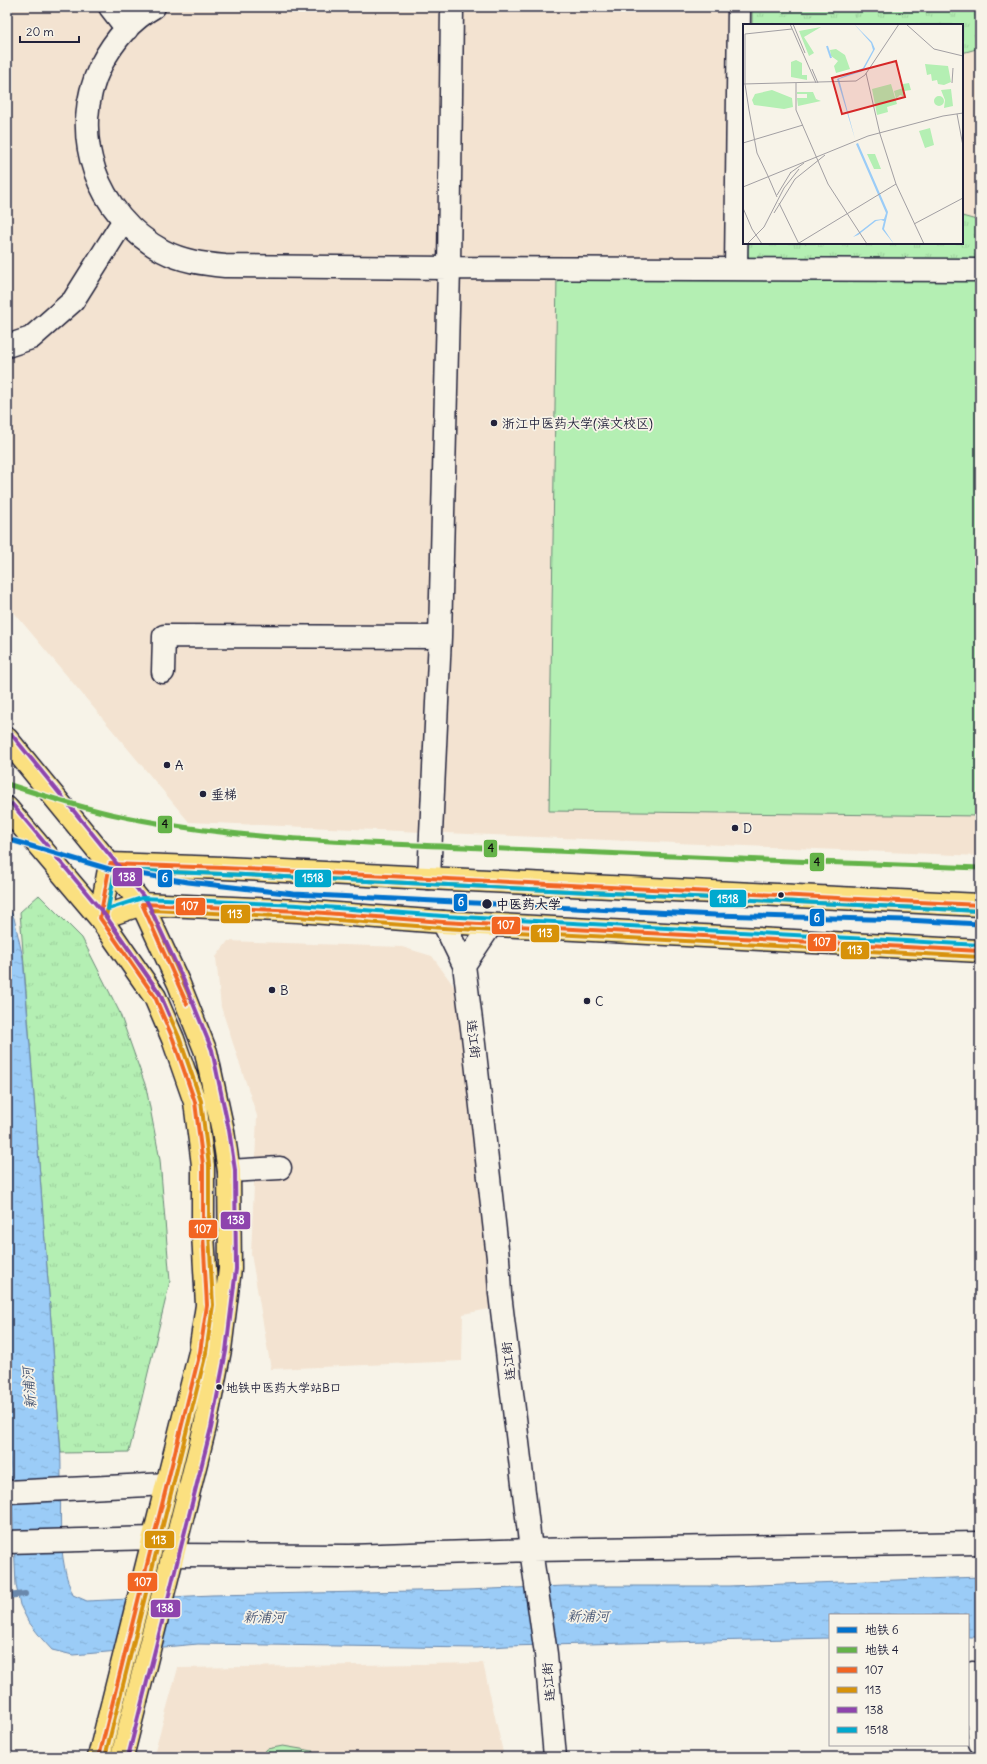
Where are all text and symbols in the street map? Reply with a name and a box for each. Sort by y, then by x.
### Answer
scale bar [20,18,79,44]
text: 20 m [26,24,54,39]
inset map [743,24,963,244]
place label: 浙江中医药大学(滨文校区) [502,415,653,432]
marker: 浙江中医药大学(滨文校区) [489,418,499,428]
place label: A [175,757,183,774]
marker: A [162,760,172,770]
place label: 垂梯 [211,786,237,803]
marker: 垂梯 [198,789,208,799]
line badge: 4 [157,815,173,834]
text: 4 [162,817,169,831]
place label: D [743,820,752,837]
marker: D [730,823,740,833]
line badge: 4 [483,839,498,858]
text: 4 [488,841,495,855]
line badge: 4 [809,852,825,872]
text: 4 [814,855,821,869]
line badge: 138 [112,867,143,887]
line badge: 6 [157,869,173,888]
line badge: 1518 [294,869,332,888]
text: 138 [119,870,135,884]
text: 6 [162,871,168,885]
text: 1518 [302,871,324,885]
line badge: 1518 [709,889,747,908]
unlabelled marker [776,890,786,900]
text: 1518 [717,892,739,906]
line badge: 6 [453,893,468,912]
text: 6 [458,895,464,909]
place label: 中医药大学 [496,896,561,913]
line badge: 107 [175,897,206,916]
marker: 中医药大学 [480,897,494,911]
text: 107 [182,899,199,913]
line badge: 113 [220,904,251,924]
text: 113 [228,907,242,921]
line badge: 6 [809,908,825,927]
text: 6 [814,911,820,925]
line badge: 107 [491,916,521,935]
text: 107 [498,918,515,932]
line badge: 113 [530,924,560,943]
text: 113 [538,926,552,940]
line badge: 107 [807,933,837,952]
text: 107 [814,935,831,949]
line badge: 113 [840,941,870,960]
text: 113 [848,943,862,957]
place label: B [280,982,289,999]
marker: B [267,985,277,995]
place label: C [595,993,604,1010]
marker: C [582,996,592,1006]
street label: 连江街 [463,1019,484,1059]
line badge: 138 [220,1211,251,1230]
text: 138 [228,1213,244,1227]
line badge: 107 [188,1219,218,1239]
text: 107 [195,1222,212,1236]
street label: 连江街 [498,1341,519,1381]
water label: 新浦河 [18,1364,40,1410]
place label: 地铁中医药大学站B口 [226,1380,342,1395]
marker: 地铁中医药大学站B口 [214,1382,224,1392]
line badge: 113 [144,1530,175,1549]
text: 113 [152,1533,166,1547]
line badge: 107 [127,1572,158,1592]
text: 107 [135,1575,152,1589]
line badge: 138 [150,1599,181,1618]
text: 138 [157,1601,173,1615]
water label: 新浦河 [567,1607,611,1625]
water label: 新浦河 [243,1608,287,1626]
legend [829,1614,969,1746]
text: 地铁 6 [865,1622,899,1637]
text: 地铁 4 [865,1642,899,1657]
street label: 连江街 [538,1662,559,1702]
text: 107 [865,1662,883,1677]
text: 113 [865,1682,882,1697]
text: 138 [865,1702,884,1717]
text: 1518 [865,1722,888,1737]

